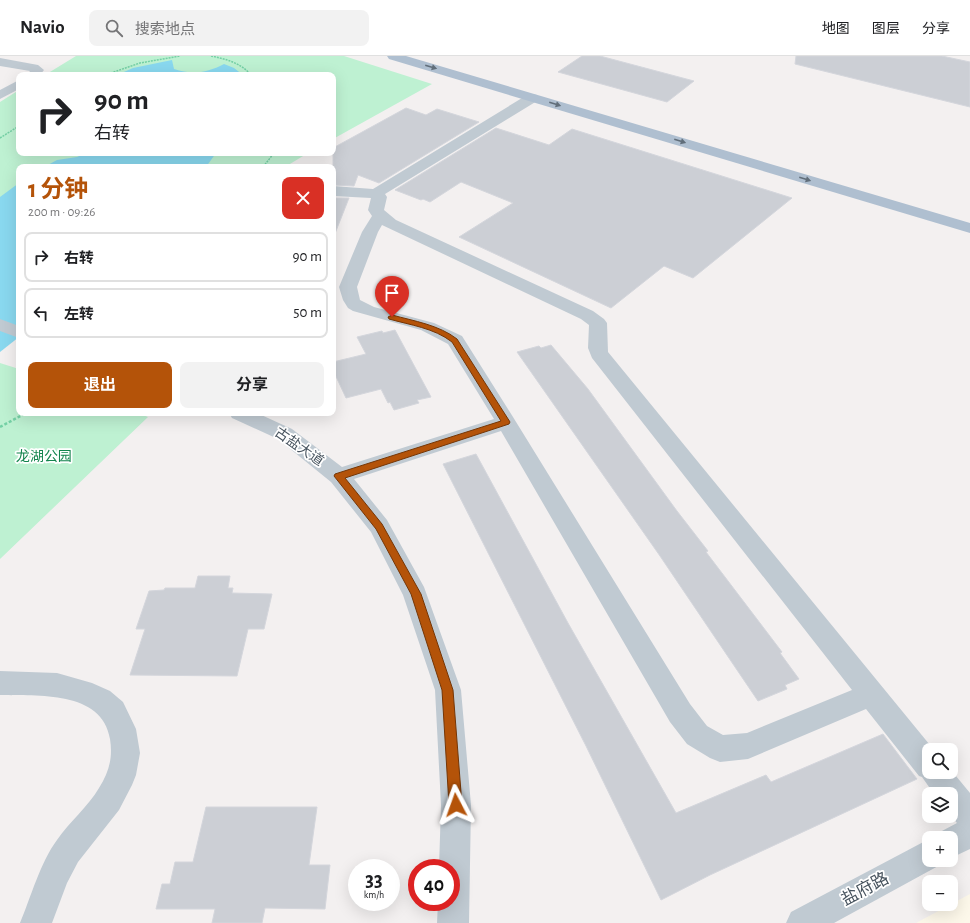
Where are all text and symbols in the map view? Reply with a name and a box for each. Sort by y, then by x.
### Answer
search box [89,10,369,46]
icon: search [103,17,125,39]
text: Navio [20,18,65,37]
text: 搜索地点 [135,22,195,37]
text: 地图 [822,22,850,36]
text: 图层 [872,22,900,36]
text: 分享 [922,22,950,36]
one-way arrow [425,64,437,70]
text: 90 m [94,87,149,115]
icon: right [28,88,80,140]
one-way arrow [550,101,562,107]
text: 右转 [94,125,130,143]
one-way arrow [674,138,686,144]
one-way arrow [798,176,811,182]
button: close [282,177,324,219]
text: 1 分钟 [28,178,88,202]
text: 200 m · 09:26 [28,206,95,219]
icon: right [30,246,52,268]
text: 90 m [293,249,322,264]
text: 右转 [64,251,94,266]
pin [375,276,409,317]
icon: arrive [381,282,403,304]
icon: left [30,302,52,324]
text: 50 m [293,305,322,320]
text: 左转 [64,307,94,322]
button: 退出 [28,362,172,408]
button: 分享 [180,362,324,408]
street label: 古盐大道 [272,424,327,469]
park label: 龙湖公园 [16,448,72,464]
map controls [922,743,958,911]
button: search [922,743,958,779]
position arrow [435,784,477,826]
button: layers [922,787,958,823]
button: + [922,831,958,867]
speed limit sign: 40 [408,859,460,911]
street label: 盐府路 [838,869,892,908]
text: 33 [365,870,383,890]
button: − [922,875,958,911]
text: km/h [364,890,384,900]

